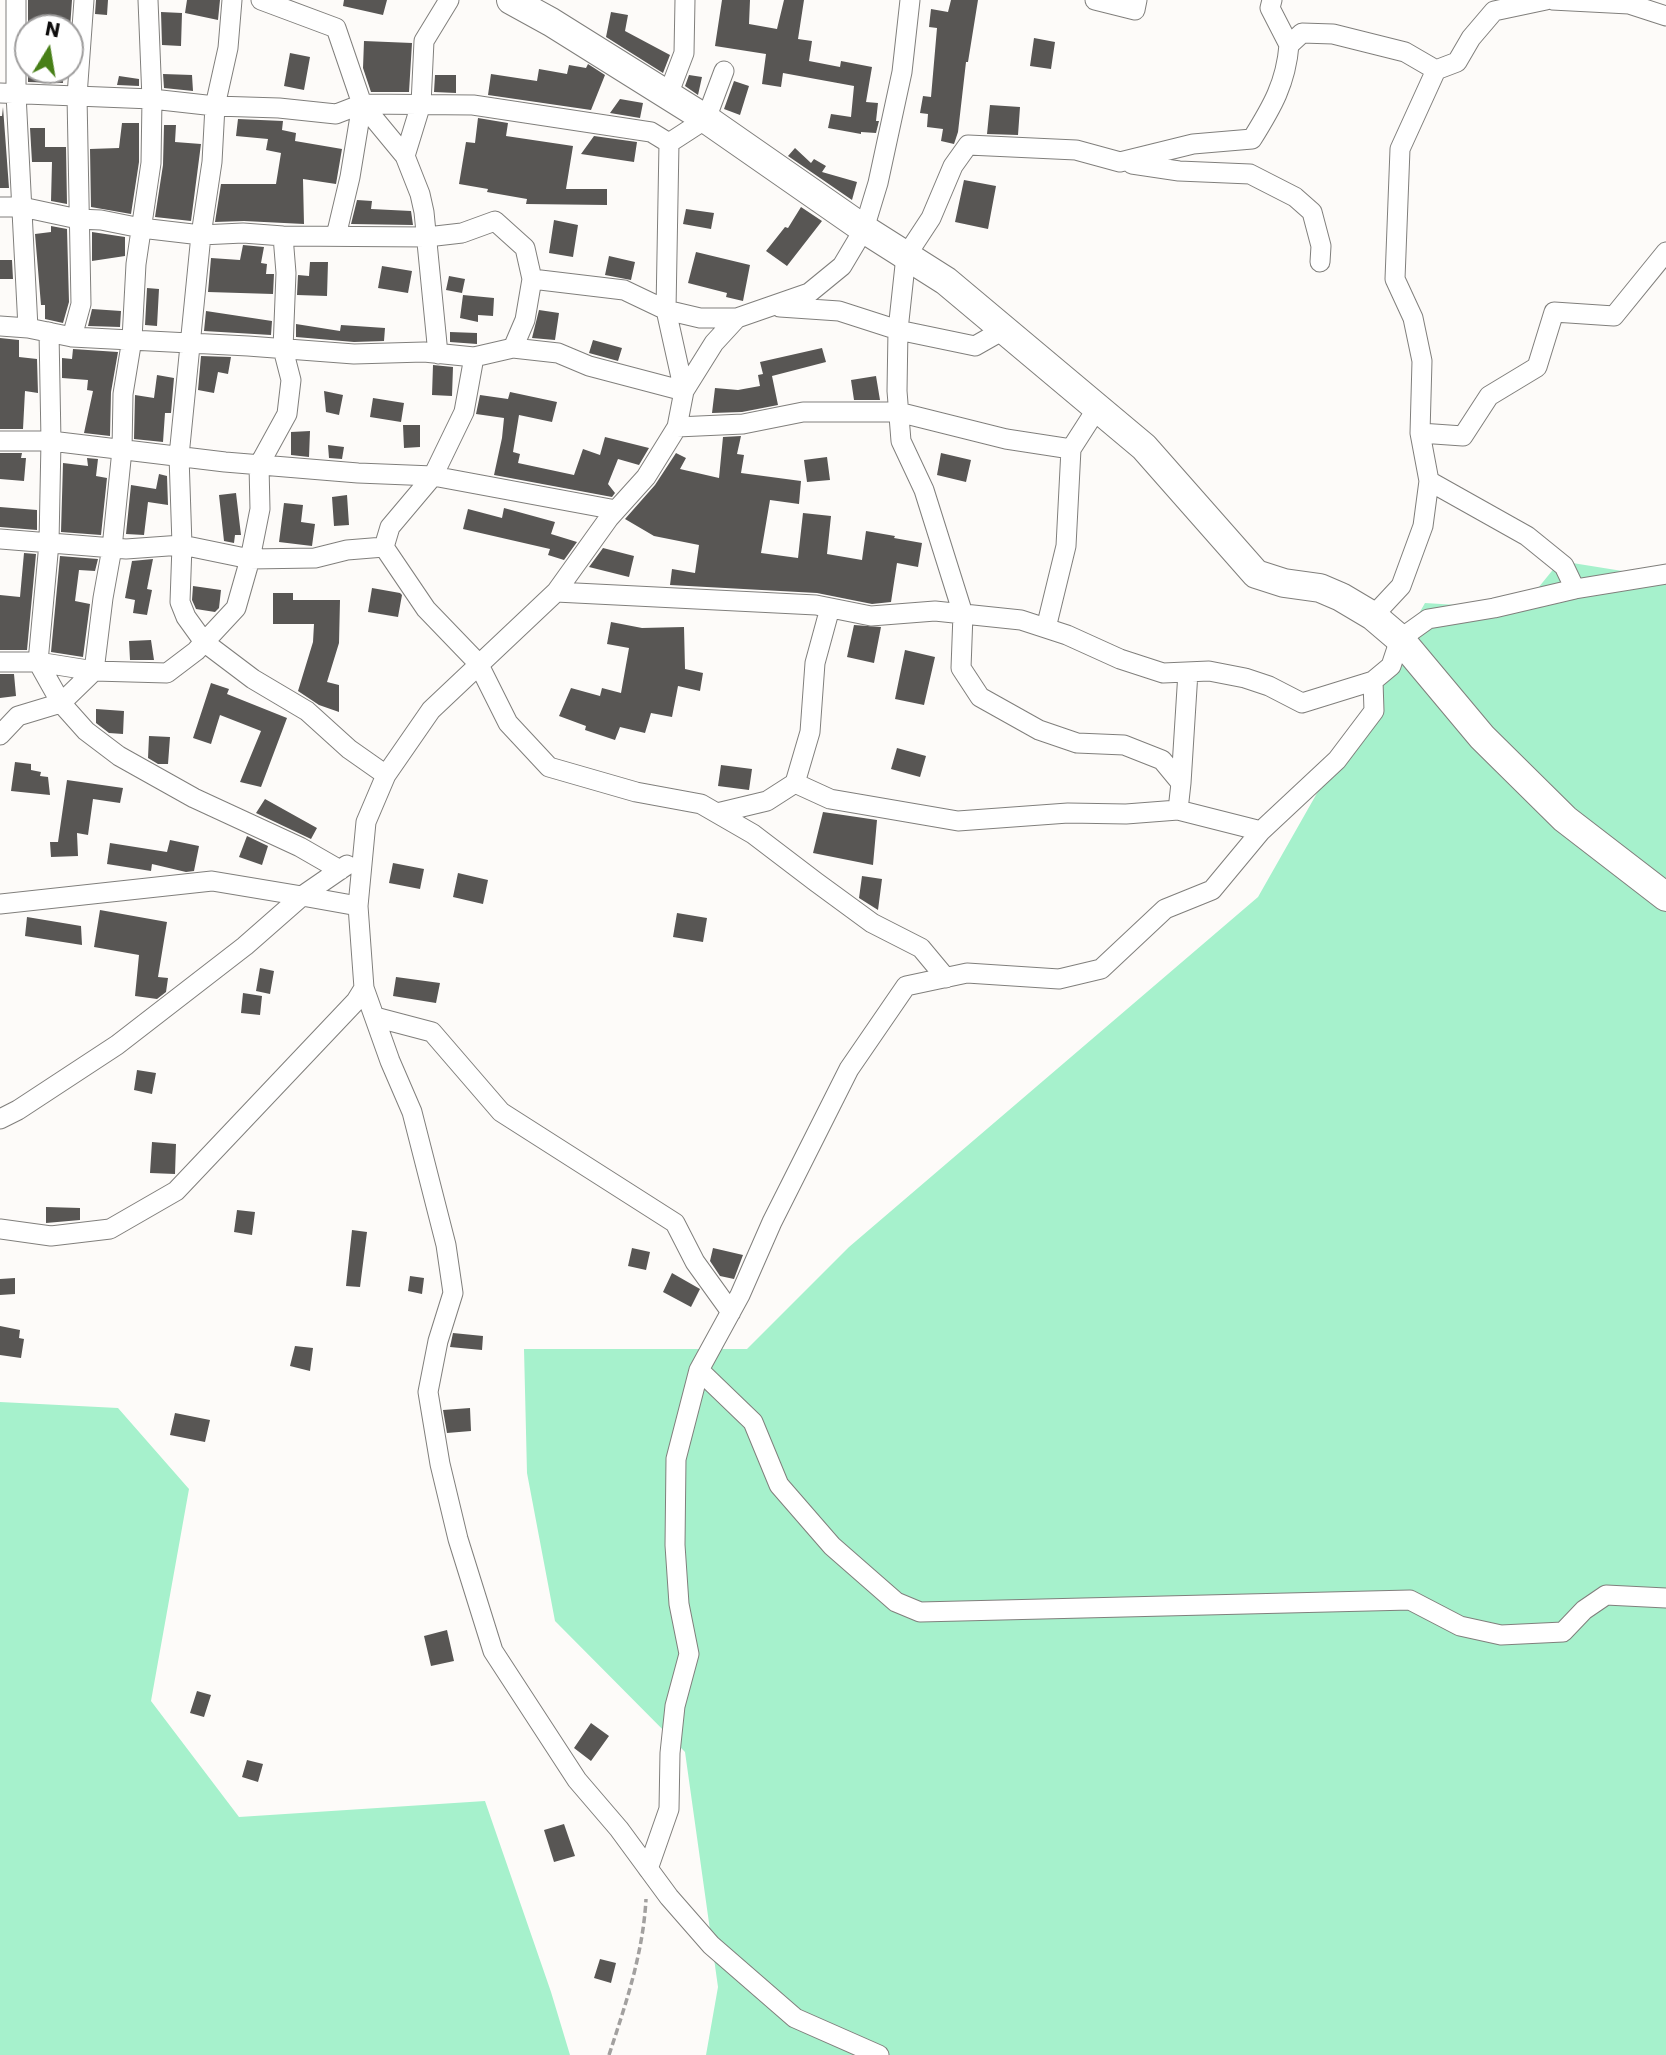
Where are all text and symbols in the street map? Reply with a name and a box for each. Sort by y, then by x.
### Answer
north arrow [14,14,84,84]
text: N [43,15,62,44]

